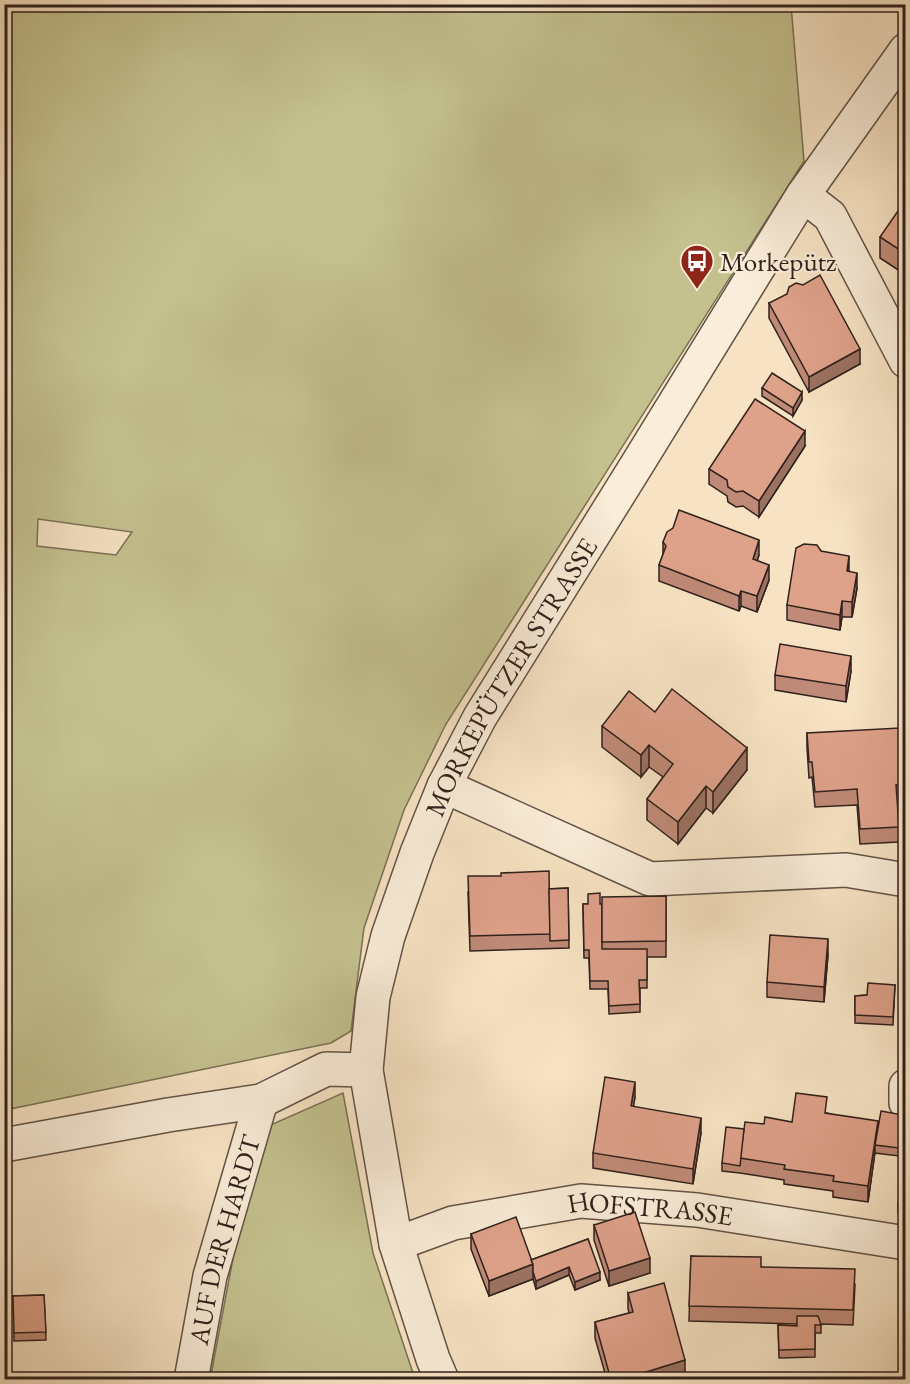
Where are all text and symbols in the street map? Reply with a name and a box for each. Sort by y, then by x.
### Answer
bus stop icon: Morkepütz [679,243,715,290]
place label: Morkepütz [720,244,837,279]
street label: MORKEPÜTZER STRASSE [416,531,605,821]
street label: AUF DER HARDT [180,1130,268,1349]
street label: HOFSTRASSE [564,1182,735,1233]

